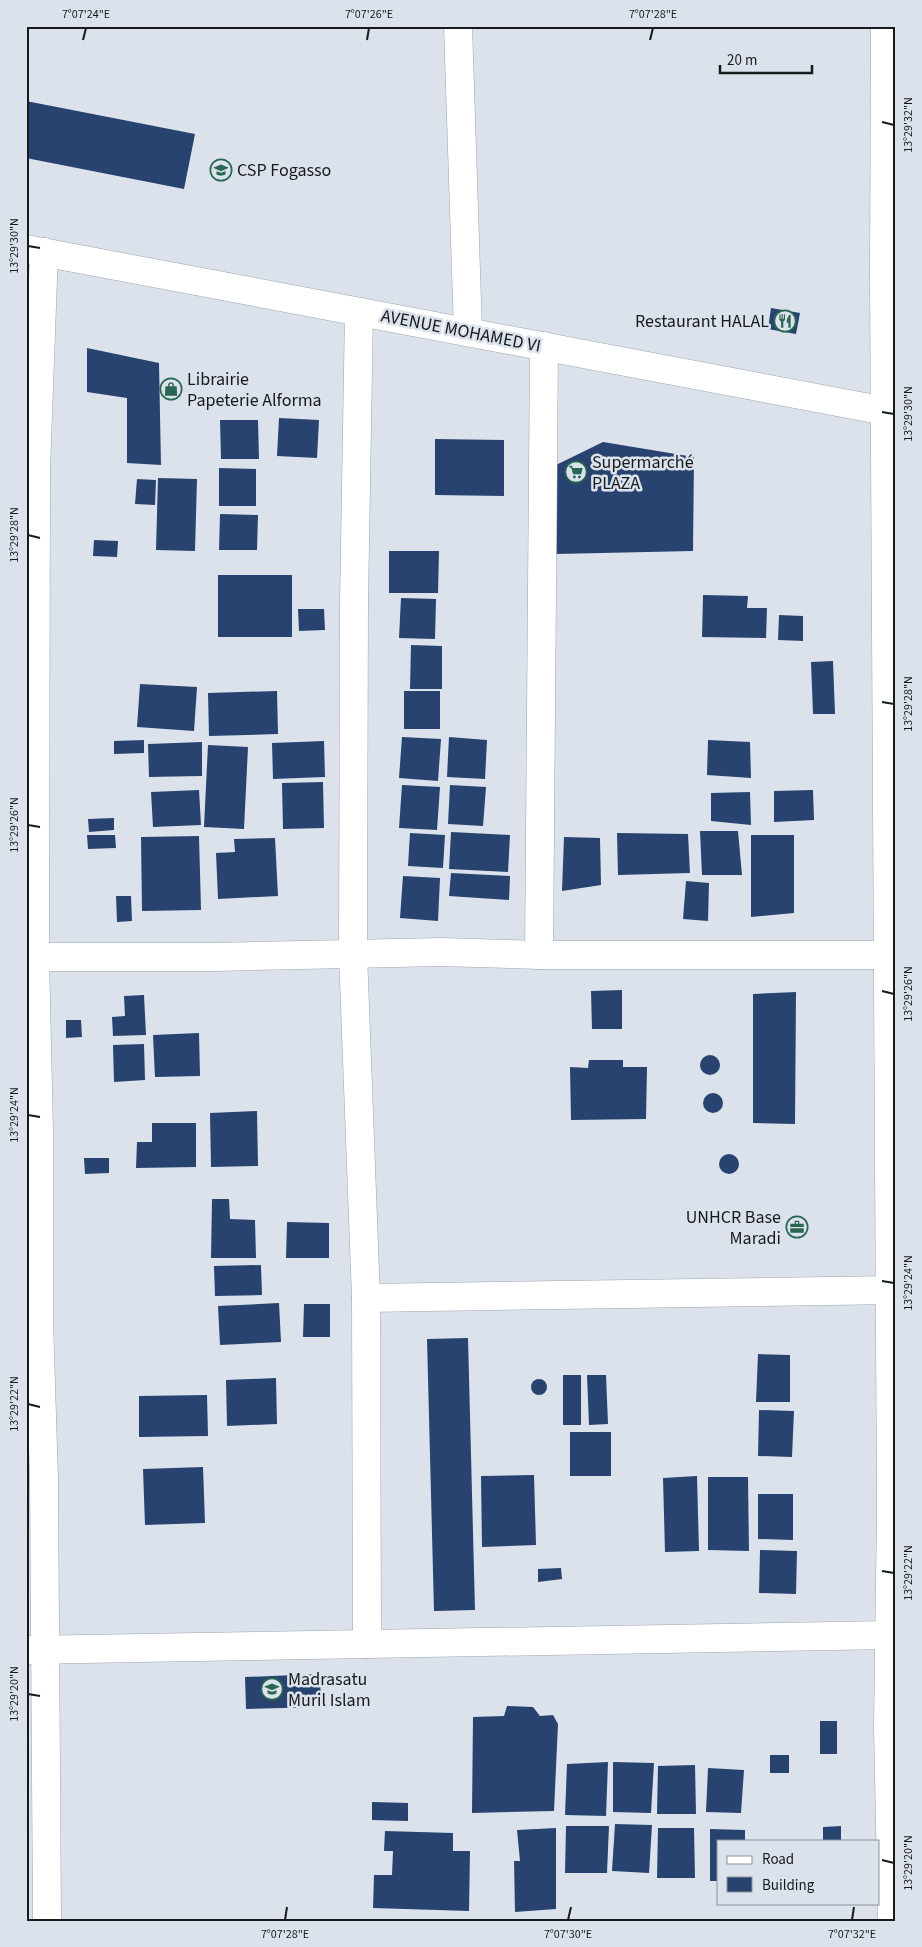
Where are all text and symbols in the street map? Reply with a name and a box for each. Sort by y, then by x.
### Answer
text: 7°07'24"E [62,6,110,23]
text: 7°07'26"E [345,6,393,23]
text: 7°07'28"E [629,6,677,23]
scale bar [720,42,812,74]
text: 20 m [727,50,757,71]
text: 13°29'32"N [900,97,917,153]
school or university icon: CSP Fogasso [209,158,233,182]
place label: CSP Fogasso [237,158,331,183]
text: 13°29'30"N [6,218,23,274]
street label: AVENUE MOHAMED VI [379,303,543,359]
place label: Restaurant HALAL [635,309,769,334]
restaurant icon: Restaurant HALAL [773,309,797,333]
place label: Librairie Papeterie Alforma [187,367,322,413]
shop icon: Librairie Papeterie Alforma [159,377,183,401]
text: 13°29'30"N [900,386,917,442]
place label: Supermarché PLAZA [592,450,694,496]
supermarket icon: Supermarché PLAZA [564,460,588,484]
text: 13°29'28"N [6,507,23,563]
text: 13°29'28"N [900,676,917,732]
text: 13°29'26"N [6,797,23,853]
text: 13°29'26"N [900,966,917,1022]
text: 13°29'24"N [6,1087,23,1143]
place label: UNHCR Base Maradi [686,1205,781,1251]
office icon: UNHCR Base Maradi [785,1215,809,1239]
text: 13°29'24"N [900,1255,917,1311]
text: 13°29'22"N [6,1376,23,1432]
text: 13°29'22"N [900,1545,917,1601]
text: 13°29'20"N [6,1666,23,1722]
place label: Madrasatu Muril Islam [288,1667,371,1713]
school or university icon: Madrasatu Muril Islam [260,1677,284,1701]
text: 13°29'20"N [900,1835,917,1891]
legend [717,1840,880,1904]
text: Road [762,1849,794,1870]
text: Building [762,1875,815,1896]
text: 7°07'28"E [261,1926,309,1943]
text: 7°07'30"E [544,1926,592,1943]
text: 7°07'32"E [828,1926,876,1943]

